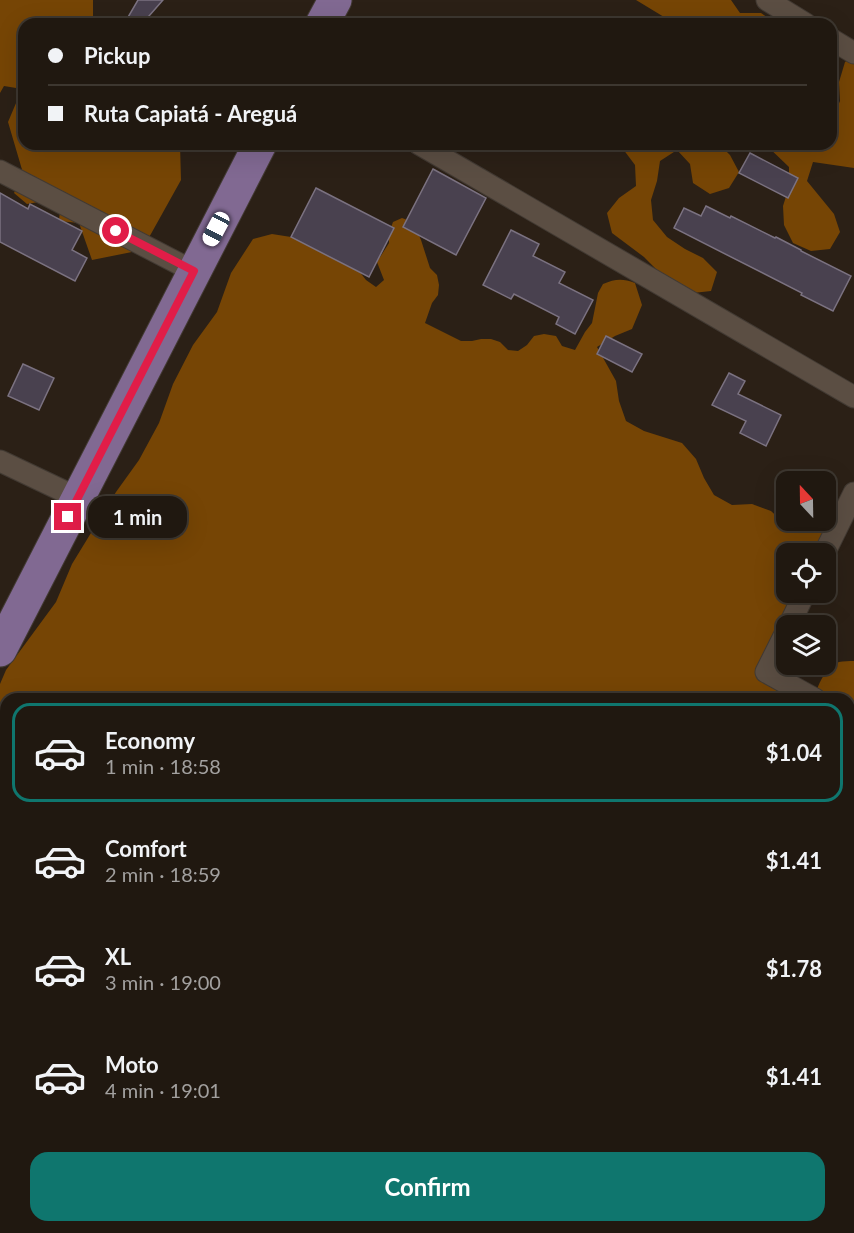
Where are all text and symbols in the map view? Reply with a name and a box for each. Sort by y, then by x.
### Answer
text: Pickup [84,42,150,69]
text: Ruta Capiatá - Areguá [84,100,297,127]
car [200,209,232,249]
route start [102,217,129,244]
north arrow [776,471,836,531]
map controls [776,471,836,675]
callout: 1 min [89,496,188,538]
route end [54,503,81,530]
text: 1 min [113,505,162,529]
button: locate [776,543,836,603]
button: layers [776,615,836,675]
icon: car [33,726,87,780]
text: Economy [105,727,195,754]
text: $1.04 [766,739,822,766]
text: 1 min · 18:58 [105,754,221,778]
icon: car [33,834,87,888]
text: Comfort [105,835,187,862]
text: $1.41 [766,847,822,874]
text: 2 min · 18:59 [105,862,221,886]
icon: car [33,942,87,996]
text: XL [105,943,131,970]
text: $1.78 [766,955,822,982]
text: 3 min · 19:00 [105,970,221,994]
icon: car [33,1050,87,1104]
text: Moto [105,1051,159,1078]
text: $1.41 [766,1063,822,1090]
text: 4 min · 19:01 [105,1078,221,1102]
button: Confirm [30,1152,825,1221]

